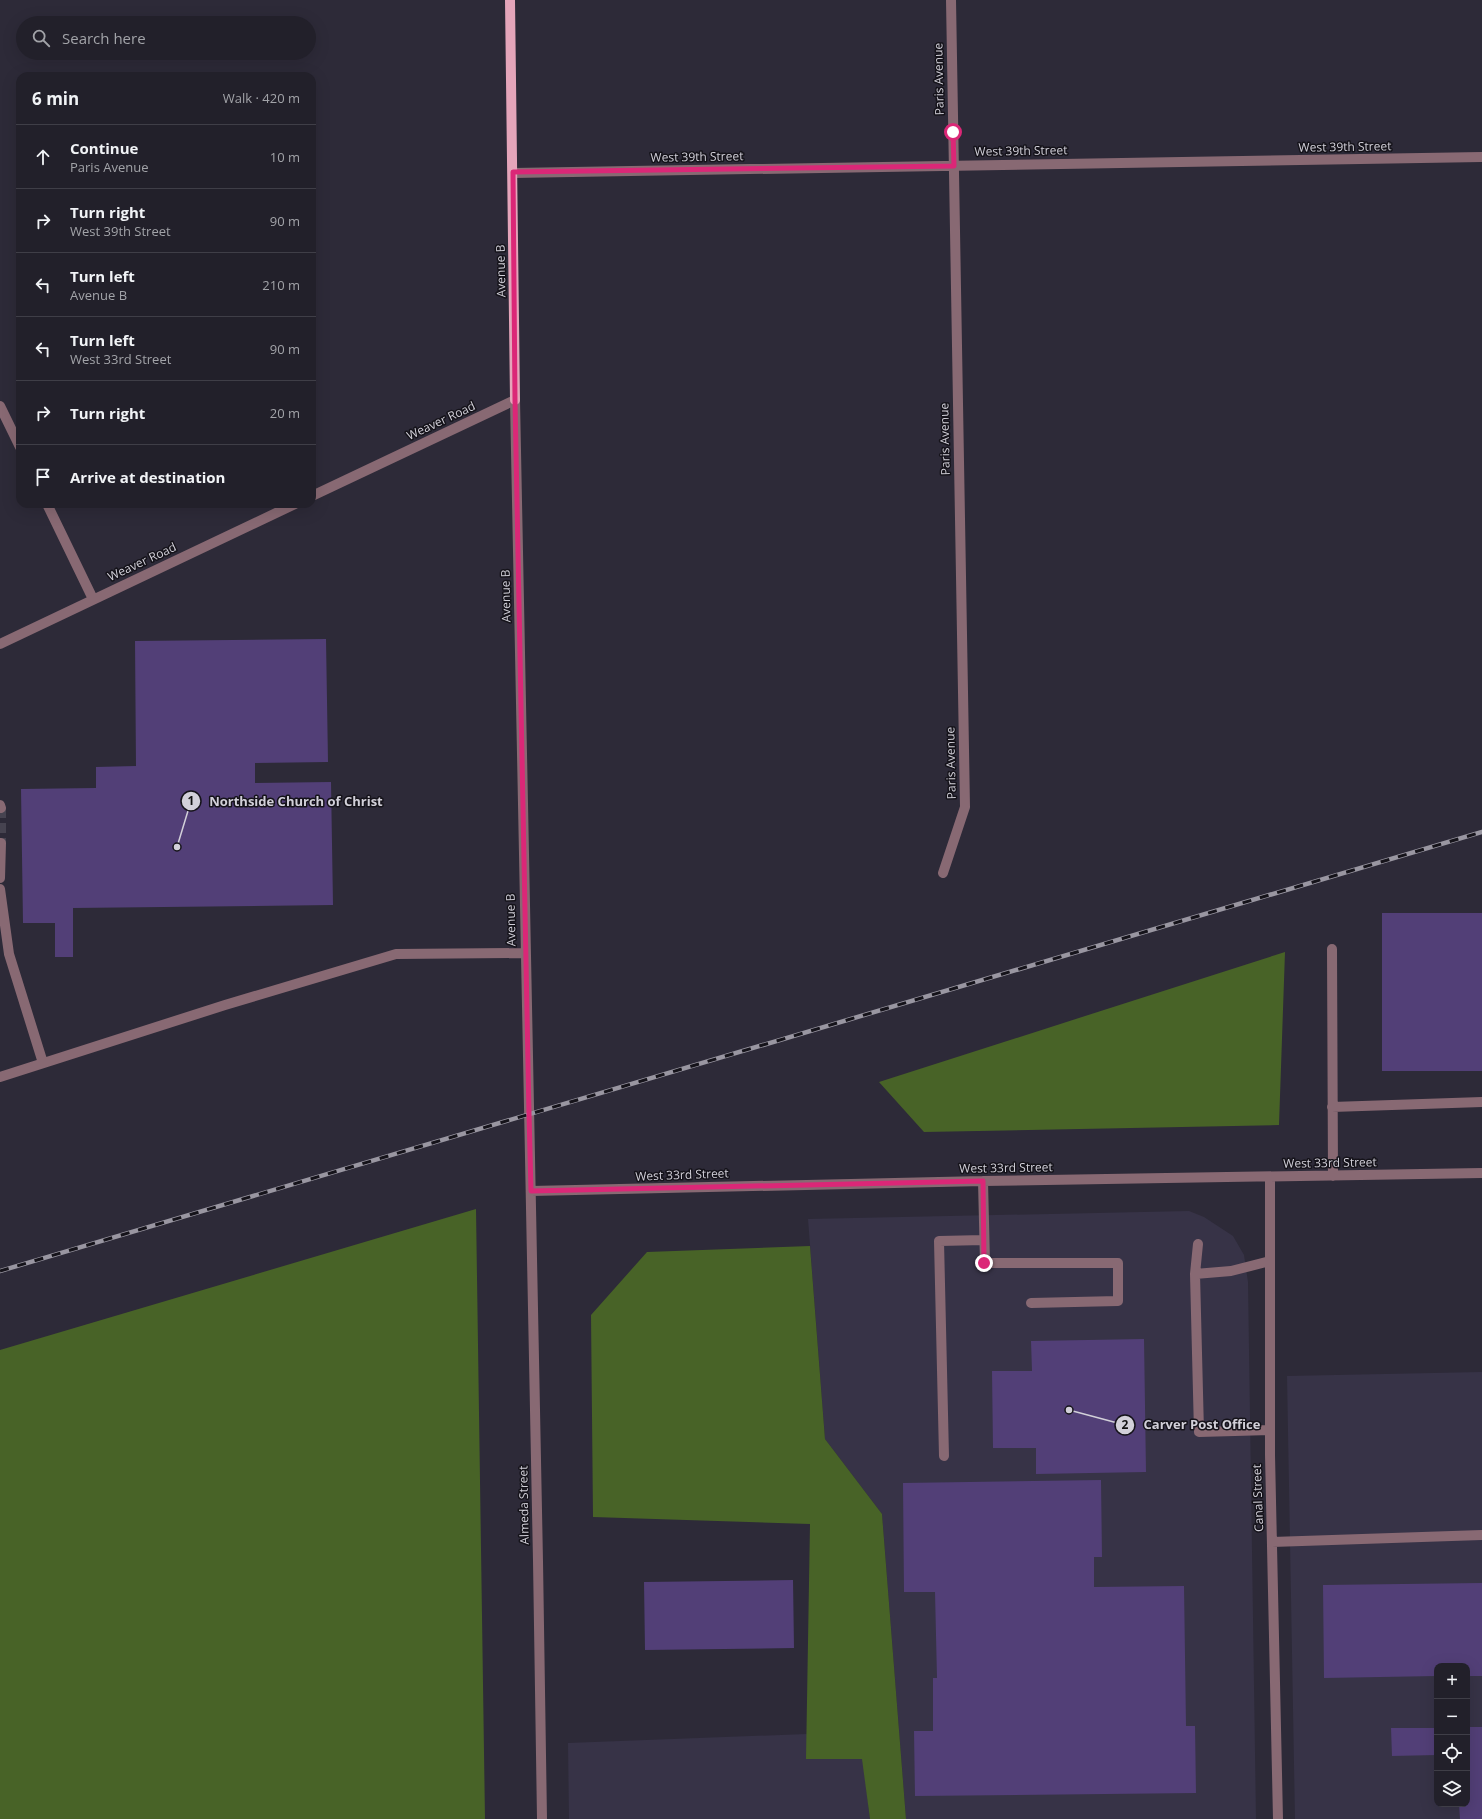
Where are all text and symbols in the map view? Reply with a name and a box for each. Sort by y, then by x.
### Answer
search box [16,16,316,60]
icon: search [30,27,52,49]
text: Search here [62,28,146,48]
street label: Paris Avenue [929,42,948,115]
text: 6 min [32,87,79,110]
text: Walk · 420 m [223,89,300,107]
route start [944,123,962,141]
street label: West 39th Street [1298,137,1392,156]
text: Continue [70,138,138,158]
street label: West 39th Street [974,141,1068,160]
icon: ahead [32,146,54,168]
street label: West 39th Street [650,147,744,166]
text: 10 m [270,148,300,166]
text: Paris Avenue [70,158,148,176]
text: Turn right [70,202,145,222]
icon: right [32,210,54,232]
text: 90 m [270,212,300,230]
text: West 39th Street [70,222,171,240]
street label: Avenue B [492,244,509,297]
text: Turn left [70,266,135,286]
icon: left [32,274,54,296]
text: 210 m [262,276,300,294]
text: Avenue B [70,286,127,304]
text: Turn left [70,330,135,350]
icon: left [32,338,54,360]
text: 90 m [270,340,300,358]
text: West 33rd Street [70,350,171,368]
street label: Weaver Road [404,397,478,444]
icon: right [32,402,54,424]
street label: Paris Avenue [935,402,954,475]
text: Turn right [70,403,145,423]
text: 20 m [270,404,300,422]
icon: arrive [32,466,54,488]
text: Arrive at destination [70,467,225,487]
street label: Weaver Road [105,538,179,585]
street label: Avenue B [497,569,514,622]
street label: Paris Avenue [941,726,960,799]
callout: Northside Church of Christ [181,789,391,814]
text: 1 [188,792,194,809]
text: Northside Church of Christ [209,792,383,810]
street label: Avenue B [502,893,519,946]
street label: West 33rd Street [1283,1153,1377,1172]
street label: West 33rd Street [959,1158,1053,1177]
street label: West 33rd Street [635,1164,729,1185]
route end [975,1254,993,1272]
callout: Carver Post Office [1115,1412,1268,1437]
text: Carver Post Office [1144,1415,1261,1433]
text: 2 [1122,1416,1129,1433]
street label: Canal Street [1248,1464,1267,1532]
street label: Almeda Street [514,1465,533,1545]
map controls [1434,1663,1470,1807]
button: + [1434,1663,1470,1699]
button: − [1434,1699,1470,1735]
button: locate [1434,1735,1470,1771]
button: layers [1434,1771,1470,1807]

